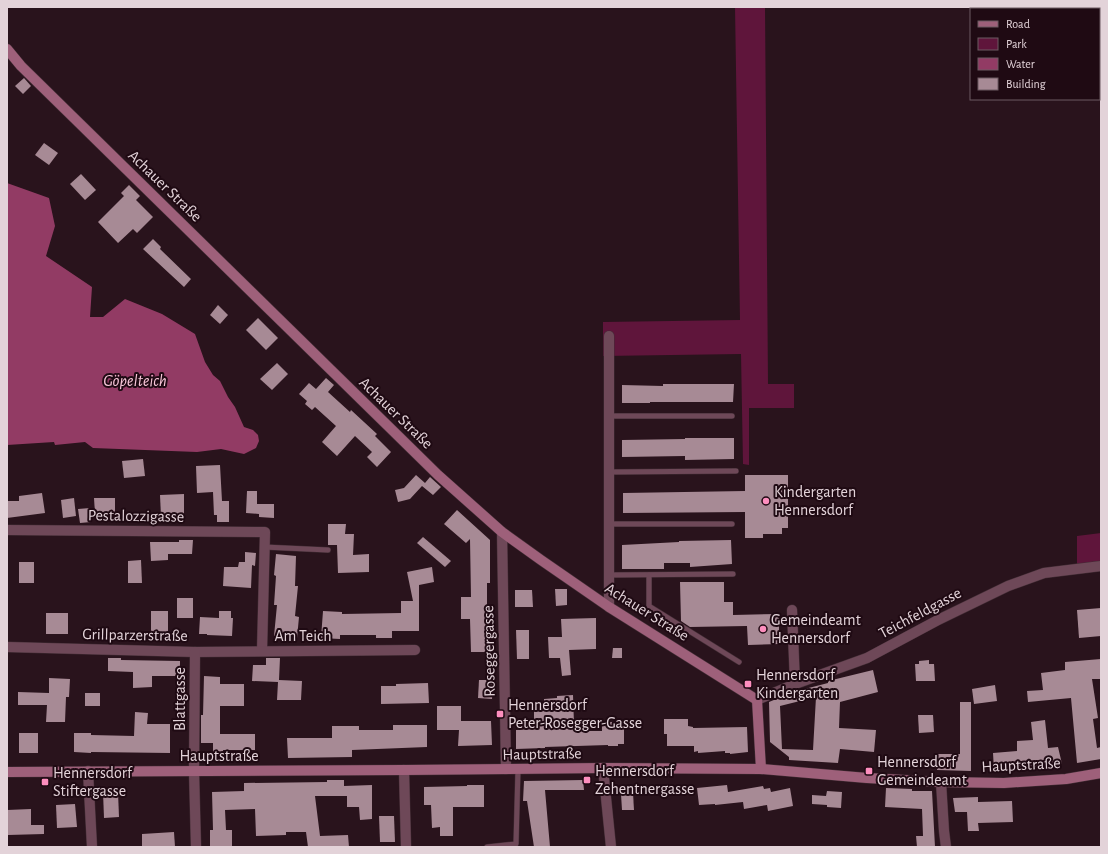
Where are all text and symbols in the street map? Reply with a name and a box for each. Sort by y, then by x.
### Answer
legend [970,8,1100,100]
text: Road [1006,18,1030,30]
text: Park [1006,38,1027,50]
text: Water [1006,58,1035,70]
text: Building [1006,78,1046,90]
street label: Achauer Straße [125,147,205,225]
water label: Göpelteich [103,372,167,390]
street label: Achauer Straße [356,374,436,452]
place label: Kindergarten Hennersdorf [774,484,856,518]
marker: Kindergarten Hennersdorf [761,496,771,506]
street label: Pestalozzigasse [88,507,184,525]
street label: Achauer Straße [602,580,692,644]
street label: Teichfeldgasse [876,585,964,641]
street label: Roseggergasse [480,605,498,697]
place label: Gemeindeamt Hennersdorf [771,612,861,646]
marker: Gemeindeamt Hennersdorf [758,624,768,634]
street label: Grillparzerstraße [82,626,188,644]
street label: Am Teich [274,628,332,644]
street label: Blattgasse [172,667,188,731]
place label: Hennersdorf Kindergarten [756,667,838,701]
marker: Hennersdorf Kindergarten [743,679,753,689]
place label: Hennersdorf Peter-Rosegger-Gasse [508,697,642,731]
marker: Hennersdorf Peter-Rosegger-Gasse [495,709,505,719]
street label: Hauptstraße [502,745,582,763]
street label: Hauptstraße [179,748,259,764]
place label: Hennersdorf Gemeindeamt [877,754,967,788]
street label: Hauptstraße [981,755,1061,775]
place label: Hennersdorf Zehentnergasse [595,763,694,797]
place label: Hennersdorf Stiftergasse [53,765,133,799]
marker: Hennersdorf Gemeindeamt [864,766,874,776]
marker: Hennersdorf Zehentnergasse [582,775,592,785]
marker: Hennersdorf Stiftergasse [40,777,50,787]

